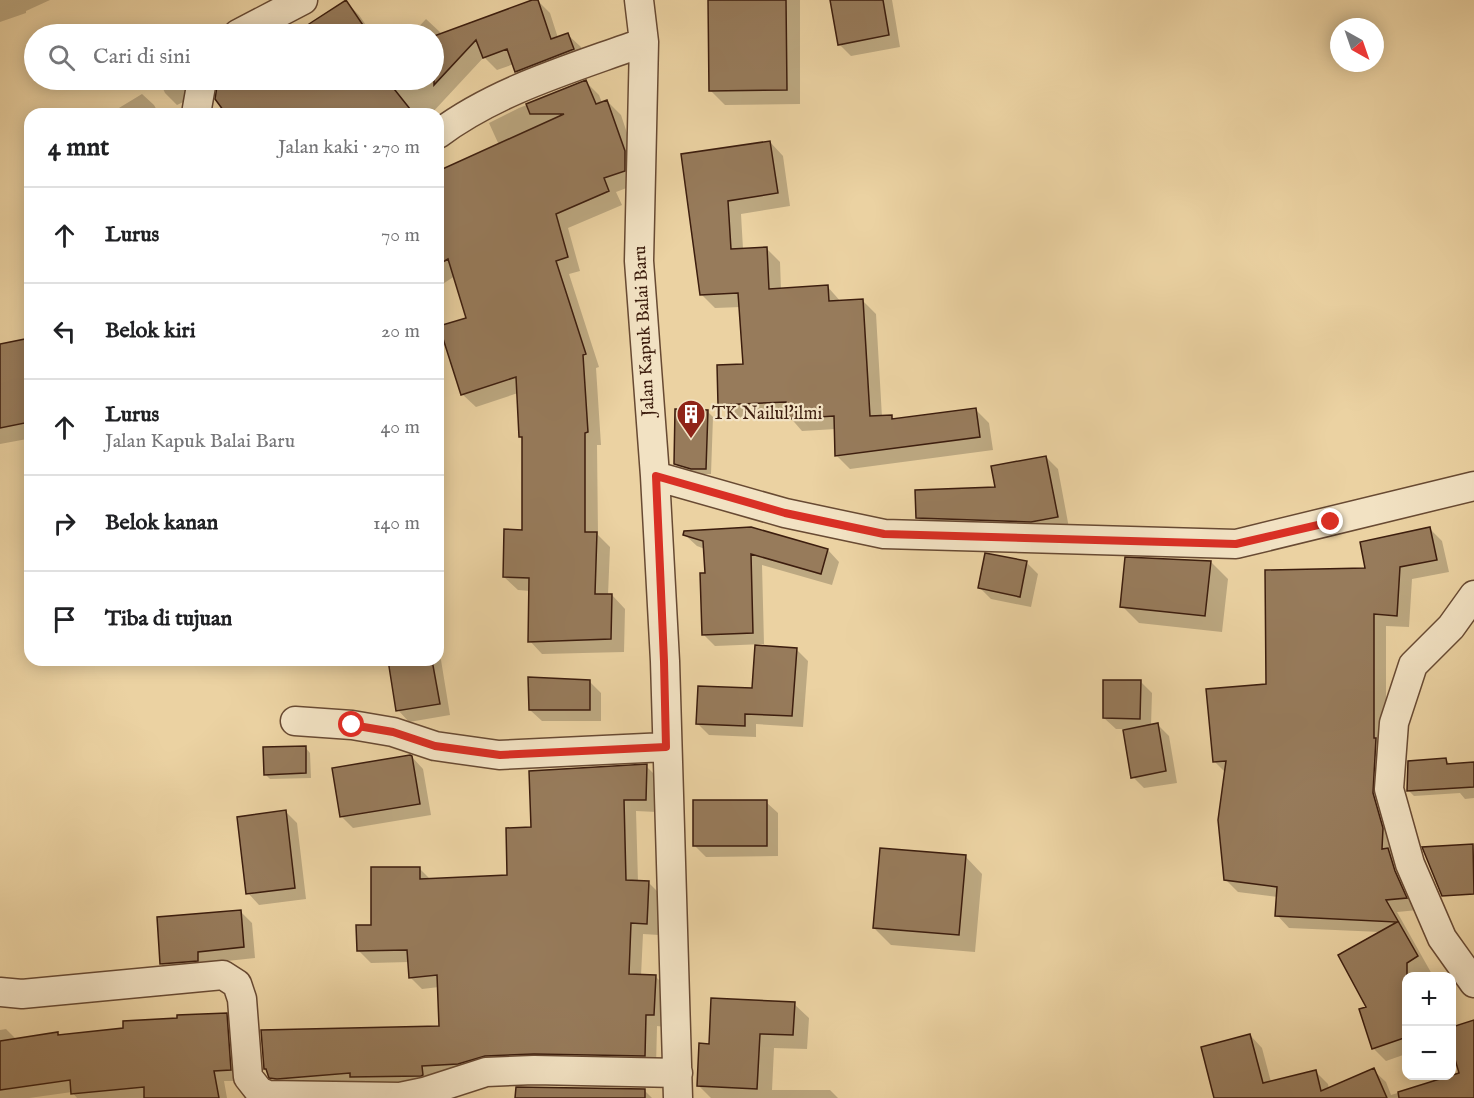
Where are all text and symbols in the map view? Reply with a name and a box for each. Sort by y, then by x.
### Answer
north arrow [1330,18,1384,72]
search box [24,24,444,90]
icon: search [45,41,78,74]
text: Cari di sini [93,43,191,71]
text: 4 mnt [48,131,109,164]
text: Jalan kaki · 270 m [278,135,420,160]
icon: ahead [48,219,81,252]
text: Lurus [105,221,159,249]
text: 70 m [381,223,420,248]
street label: Jalan Kapuk Balai Baru [629,245,661,419]
icon: left [48,315,81,348]
text: Belok kiri [105,317,196,345]
text: 20 m [381,319,420,344]
building icon: TK Nailul'ilmi [675,398,707,440]
text: Lurus [105,401,159,429]
place label: TK Nailul'ilmi [712,403,822,426]
icon: ahead [48,411,81,444]
text: 40 m [381,415,420,440]
text: Jalan Kapuk Balai Baru [105,429,295,454]
icon: right [48,507,81,540]
route end [1317,508,1343,534]
text: Belok kanan [105,509,218,537]
text: 140 m [373,511,420,536]
icon: arrive [48,603,81,636]
text: Tiba di tujuan [105,605,232,633]
route start [338,711,364,737]
map controls [1402,972,1456,1080]
button: + [1402,972,1456,1026]
button: − [1402,1026,1456,1080]

